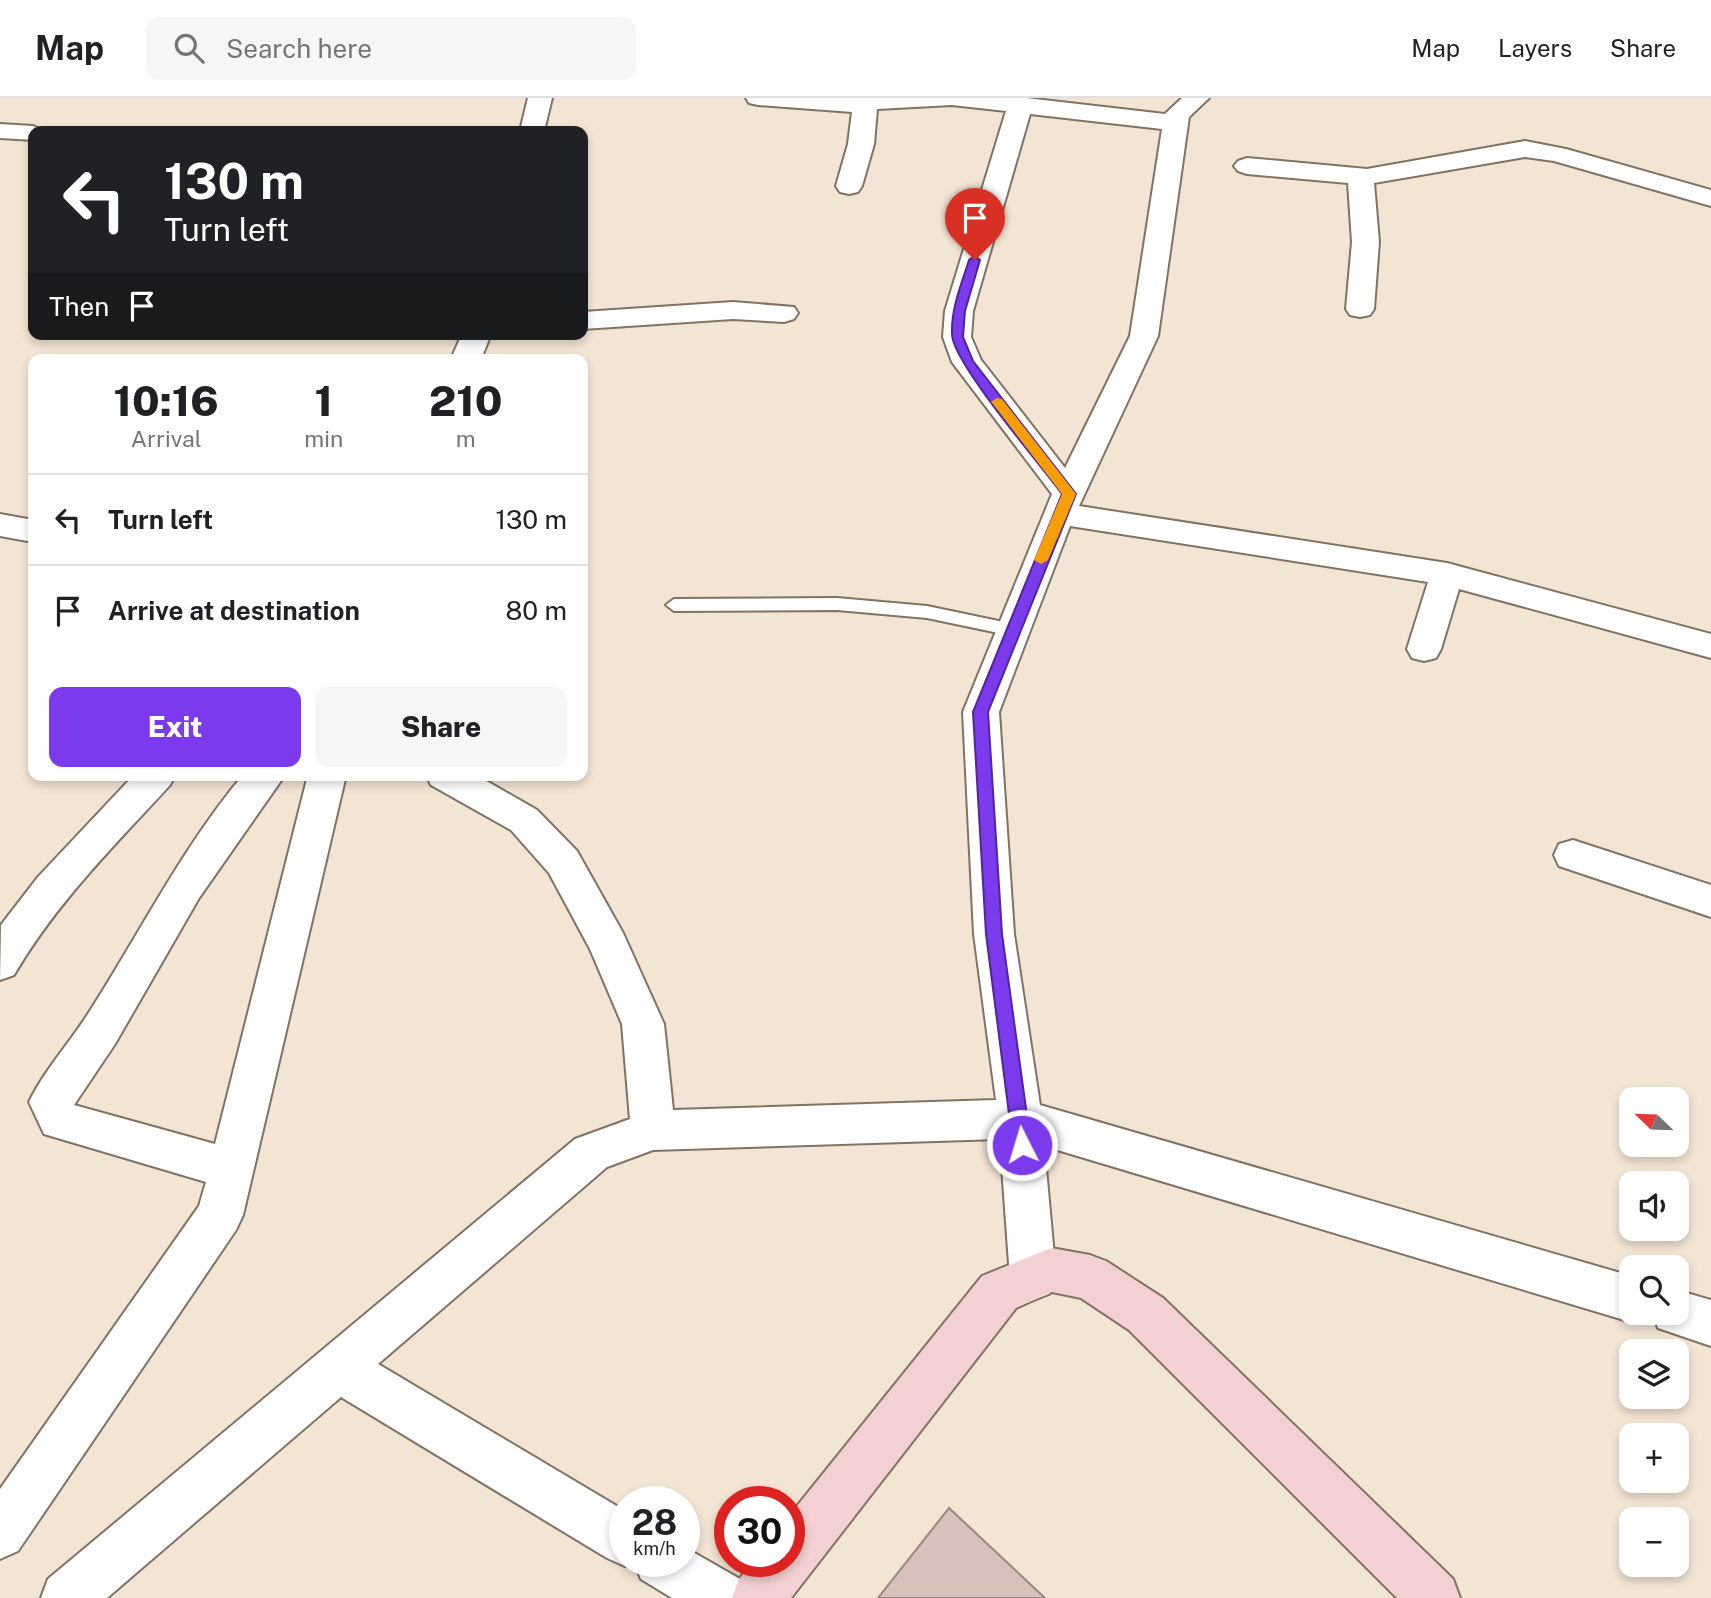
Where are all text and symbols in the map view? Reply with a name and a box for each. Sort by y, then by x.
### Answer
search box [146,17,636,80]
text: Map [35,29,104,67]
icon: search [170,29,208,67]
text: Search here [226,33,372,64]
text: Map [1411,34,1460,62]
text: Layers [1498,34,1572,62]
text: Share [1610,34,1676,62]
text: 130 m [164,152,304,210]
icon: left [49,154,140,245]
pin [945,188,1005,260]
icon: arrive [956,199,994,237]
text: Turn left [164,211,289,248]
icon: arrive [123,287,161,325]
text: Then [49,291,109,322]
text: 10:16 [114,376,219,425]
text: 1 [315,376,333,425]
text: 210 [429,376,502,425]
text: Arrival [131,425,202,452]
text: min [304,425,343,452]
text: m [456,425,476,452]
icon: left [49,501,87,539]
text: Turn left [108,504,213,535]
text: 130 m [495,504,567,535]
icon: arrive [49,592,87,630]
text: Arrive at destination [108,595,360,626]
text: 80 m [506,595,567,626]
button: Exit [49,687,301,767]
button: Share [315,687,567,767]
north arrow [1619,1087,1689,1157]
map controls [1619,1087,1689,1577]
position arrow [985,1108,1059,1182]
button: sound [1619,1171,1689,1241]
button: search [1619,1255,1689,1325]
button: layers [1619,1339,1689,1409]
button: + [1619,1423,1689,1493]
speed limit sign: 30 [714,1486,805,1577]
text: 28 [632,1502,677,1543]
button: − [1619,1507,1689,1577]
text: km/h [633,1538,676,1559]

